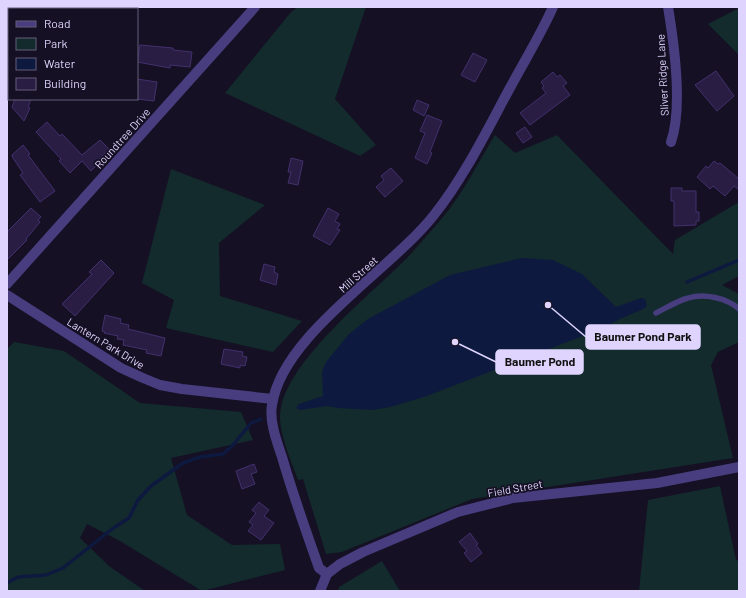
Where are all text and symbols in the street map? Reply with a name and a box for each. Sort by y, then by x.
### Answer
legend [8,8,138,100]
text: Road [44,16,71,30]
street label: Sliver Ridge Lane [653,34,671,116]
text: Park [44,36,68,50]
text: Water [44,56,76,70]
text: Building [44,76,86,90]
street label: Roundtree Drive [91,105,153,171]
street label: Mill Street [336,253,380,295]
street label: Lantern Park Drive [65,315,147,371]
callout: Baumer Pond Park [586,325,700,349]
text: Baumer Pond Park [594,329,692,343]
callout: Baumer Pond [496,350,583,374]
text: Baumer Pond [505,354,576,368]
street label: Field Street [486,477,544,499]

